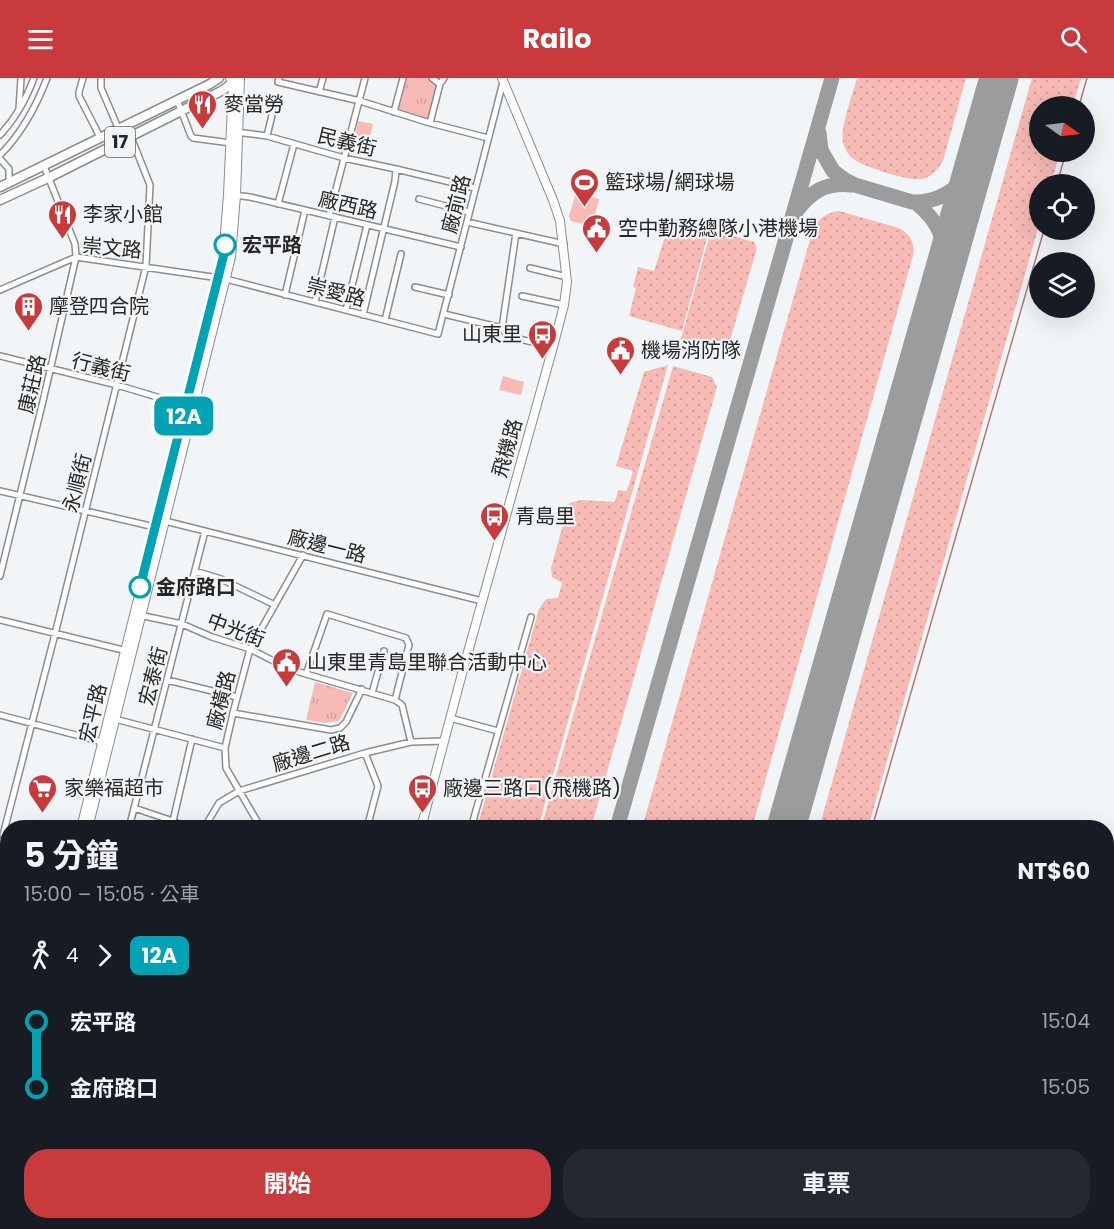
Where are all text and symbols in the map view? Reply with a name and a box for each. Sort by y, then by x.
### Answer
text: Railo [522,20,592,57]
icon: menu [24,23,57,56]
icon: search [1057,23,1090,56]
restaurant icon: 麥當勞 [187,88,219,130]
place label: 麥當勞 [224,90,284,118]
north arrow [1029,96,1095,162]
map controls [1029,96,1095,318]
street label: 民義街 [315,121,379,163]
road number: 17 [105,127,135,157]
sports icon: 籃球場/網球場 [568,166,600,208]
place label: 籃球場/網球場 [605,168,735,196]
street label: 廠前路 [435,172,477,236]
button: locate [1029,174,1095,240]
street label: 廠西路 [316,185,380,225]
restaurant icon: 李家小館 [46,198,78,240]
place label: 李家小館 [83,200,163,228]
public building icon: 空中勤務總隊小港機場 [581,212,613,254]
place label: 空中勤務總隊小港機場 [618,214,818,242]
street label: 崇文路 [81,231,143,265]
place label: 宏平路 [242,231,302,259]
marker: 宏平路 [214,234,236,256]
button: layers [1029,252,1095,318]
street label: 崇愛路 [303,271,369,313]
building icon: 摩登四合院 [12,290,44,332]
place label: 摩登四合院 [49,292,149,320]
bus stop icon: 山東里 [527,318,559,360]
place label: 山東里 [462,320,522,348]
public building icon: 機場消防隊 [604,334,636,376]
place label: 機場消防隊 [641,336,741,364]
street label: 行義街 [69,346,133,388]
street label: 康莊路 [12,352,52,416]
line badge: 12A [150,396,219,436]
text: 12A [166,402,202,431]
street label: 飛機路 [485,415,529,481]
street label: 永順街 [56,451,98,515]
bus stop icon: 青島里 [478,500,510,542]
place label: 青島里 [515,502,575,530]
street label: 廠邊一路 [285,523,369,569]
place label: 金府路口 [156,573,236,601]
marker: 金府路口 [129,576,151,598]
street label: 中光街 [203,606,269,654]
street label: 宏泰街 [132,644,174,708]
public building icon: 山東里青島里聯合活動中心 [270,646,302,688]
place label: 山東里青島里聯合活動中心 [307,648,547,676]
street label: 廠橫路 [200,668,242,732]
street label: 宏平路 [73,681,113,745]
street label: 廠邊二路 [269,728,353,778]
supermarket icon: 家樂福超市 [27,772,59,814]
bus stop icon: 廠邊三路口(飛機路) [406,772,438,814]
place label: 家樂福超市 [64,774,164,802]
place label: 廠邊三路口(飛機路) [443,774,621,802]
text: 5 分鐘 [24,832,118,879]
text: NT$60 [1018,856,1090,887]
text: 15:00 – 15:05 · 公車 [24,880,200,908]
icon: walk [24,939,57,972]
icon: forward [88,939,121,972]
text: 4 [66,941,79,969]
text: 12A [142,941,177,970]
text: 宏平路 [70,1007,136,1038]
text: 15:04 [1042,1007,1090,1035]
text: 金府路口 [70,1073,158,1104]
text: 15:05 [1042,1073,1090,1101]
button: 開始 [24,1149,551,1218]
button: 車票 [563,1149,1090,1218]

